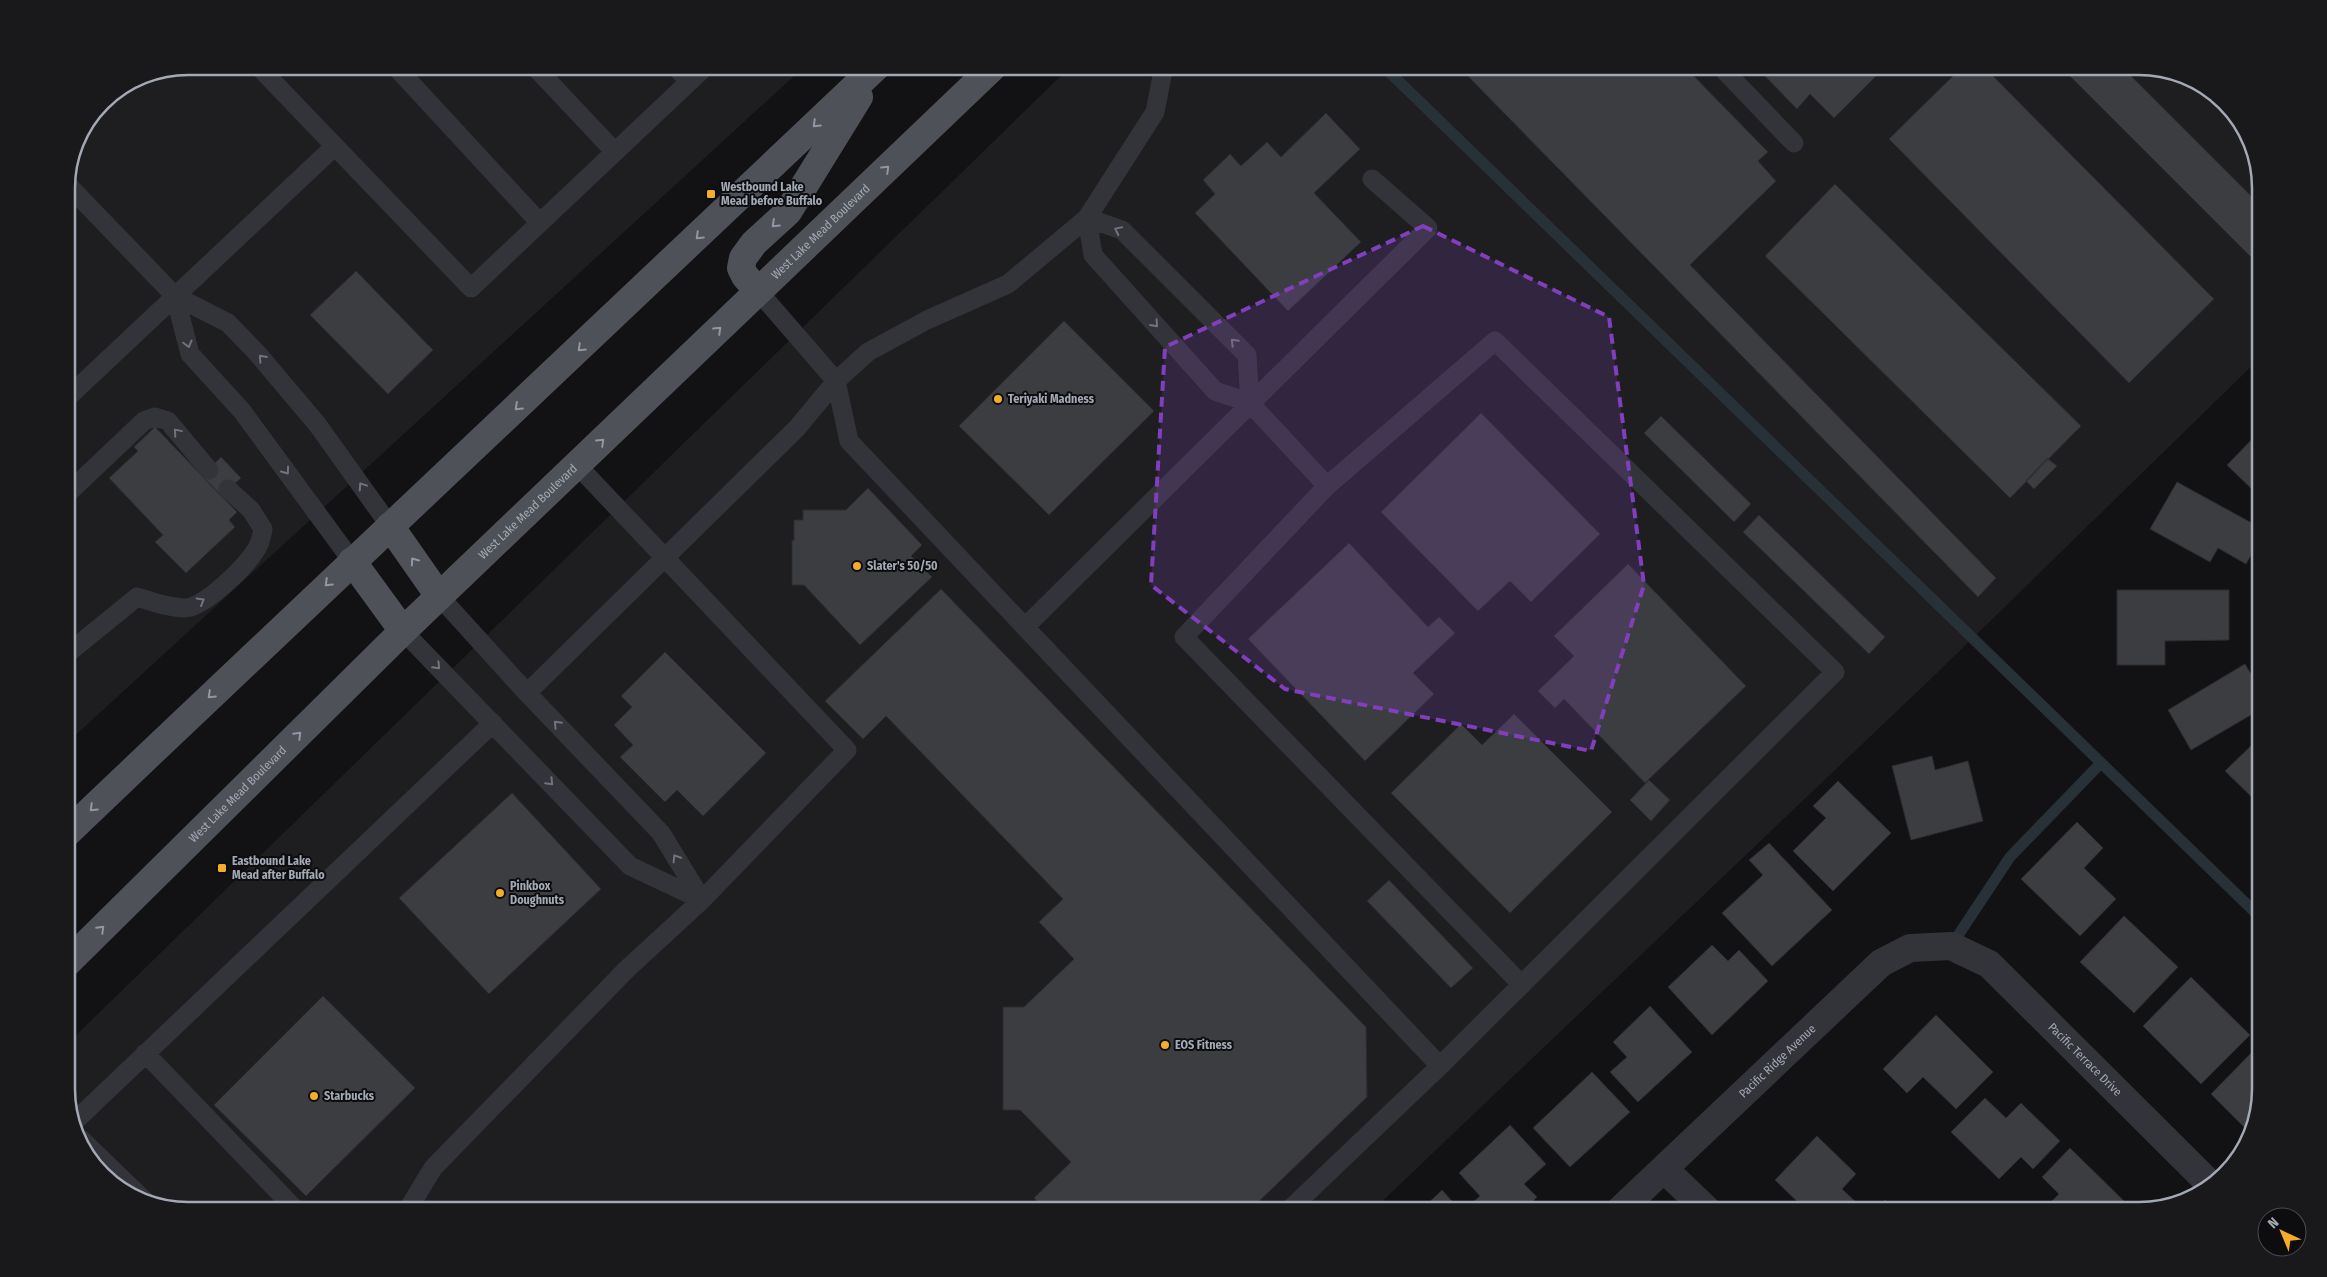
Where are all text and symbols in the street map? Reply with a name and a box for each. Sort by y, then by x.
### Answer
one-way arrow [813,118,822,127]
one-way arrow [881,166,890,175]
place label: Westbound Lake Mead before Buffalo [721,180,823,208]
street label: West Lake Mead Boulevard [768,181,873,282]
marker: Westbound Lake Mead before Buffalo [705,188,717,200]
one-way arrow [772,218,781,227]
one-way arrow [1114,226,1123,236]
one-way arrow [695,230,704,239]
one-way arrow [1149,318,1158,327]
one-way arrow [713,327,722,336]
one-way arrow [182,339,192,347]
one-way arrow [1231,339,1240,348]
one-way arrow [578,342,587,351]
one-way arrow [258,355,267,364]
place label: Teriyaki Madness [1008,392,1095,406]
marker: Teriyaki Madness [992,393,1004,405]
one-way arrow [515,401,524,410]
one-way arrow [175,429,183,438]
one-way arrow [595,439,604,448]
street label: West Lake Mead Boulevard [476,461,580,562]
one-way arrow [280,465,289,475]
one-way arrow [359,482,368,492]
one-way arrow [411,557,420,567]
place label: Slater's 50/50 [867,559,938,573]
marker: Slater's 50/50 [851,560,863,572]
one-way arrow [325,577,334,586]
one-way arrow [195,598,204,608]
one-way arrow [431,660,440,669]
one-way arrow [207,689,216,698]
one-way arrow [554,721,563,730]
one-way arrow [292,732,301,741]
street label: West Lake Mead Boulevard [186,743,289,845]
one-way arrow [544,777,553,786]
one-way arrow [90,802,99,811]
place label: Eastbound Lake Mead after Buffalo [232,854,325,882]
one-way arrow [673,855,683,864]
marker: Eastbound Lake Mead after Buffalo [216,862,228,874]
place label: Pinkbox Doughnuts [510,879,565,907]
marker: Pinkbox Doughnuts [494,887,506,899]
one-way arrow [95,926,104,935]
street label: Pacific Terrace Drive [2045,1020,2125,1099]
street label: Pacific Ridge Avenue [1736,1022,1819,1101]
place label: EOS Fitness [1175,1038,1233,1052]
marker: EOS Fitness [1159,1039,1171,1051]
place label: Starbucks [324,1089,375,1103]
marker: Starbucks [308,1090,320,1102]
north arrow [2257,1207,2307,1257]
text: N [2264,1214,2282,1232]

